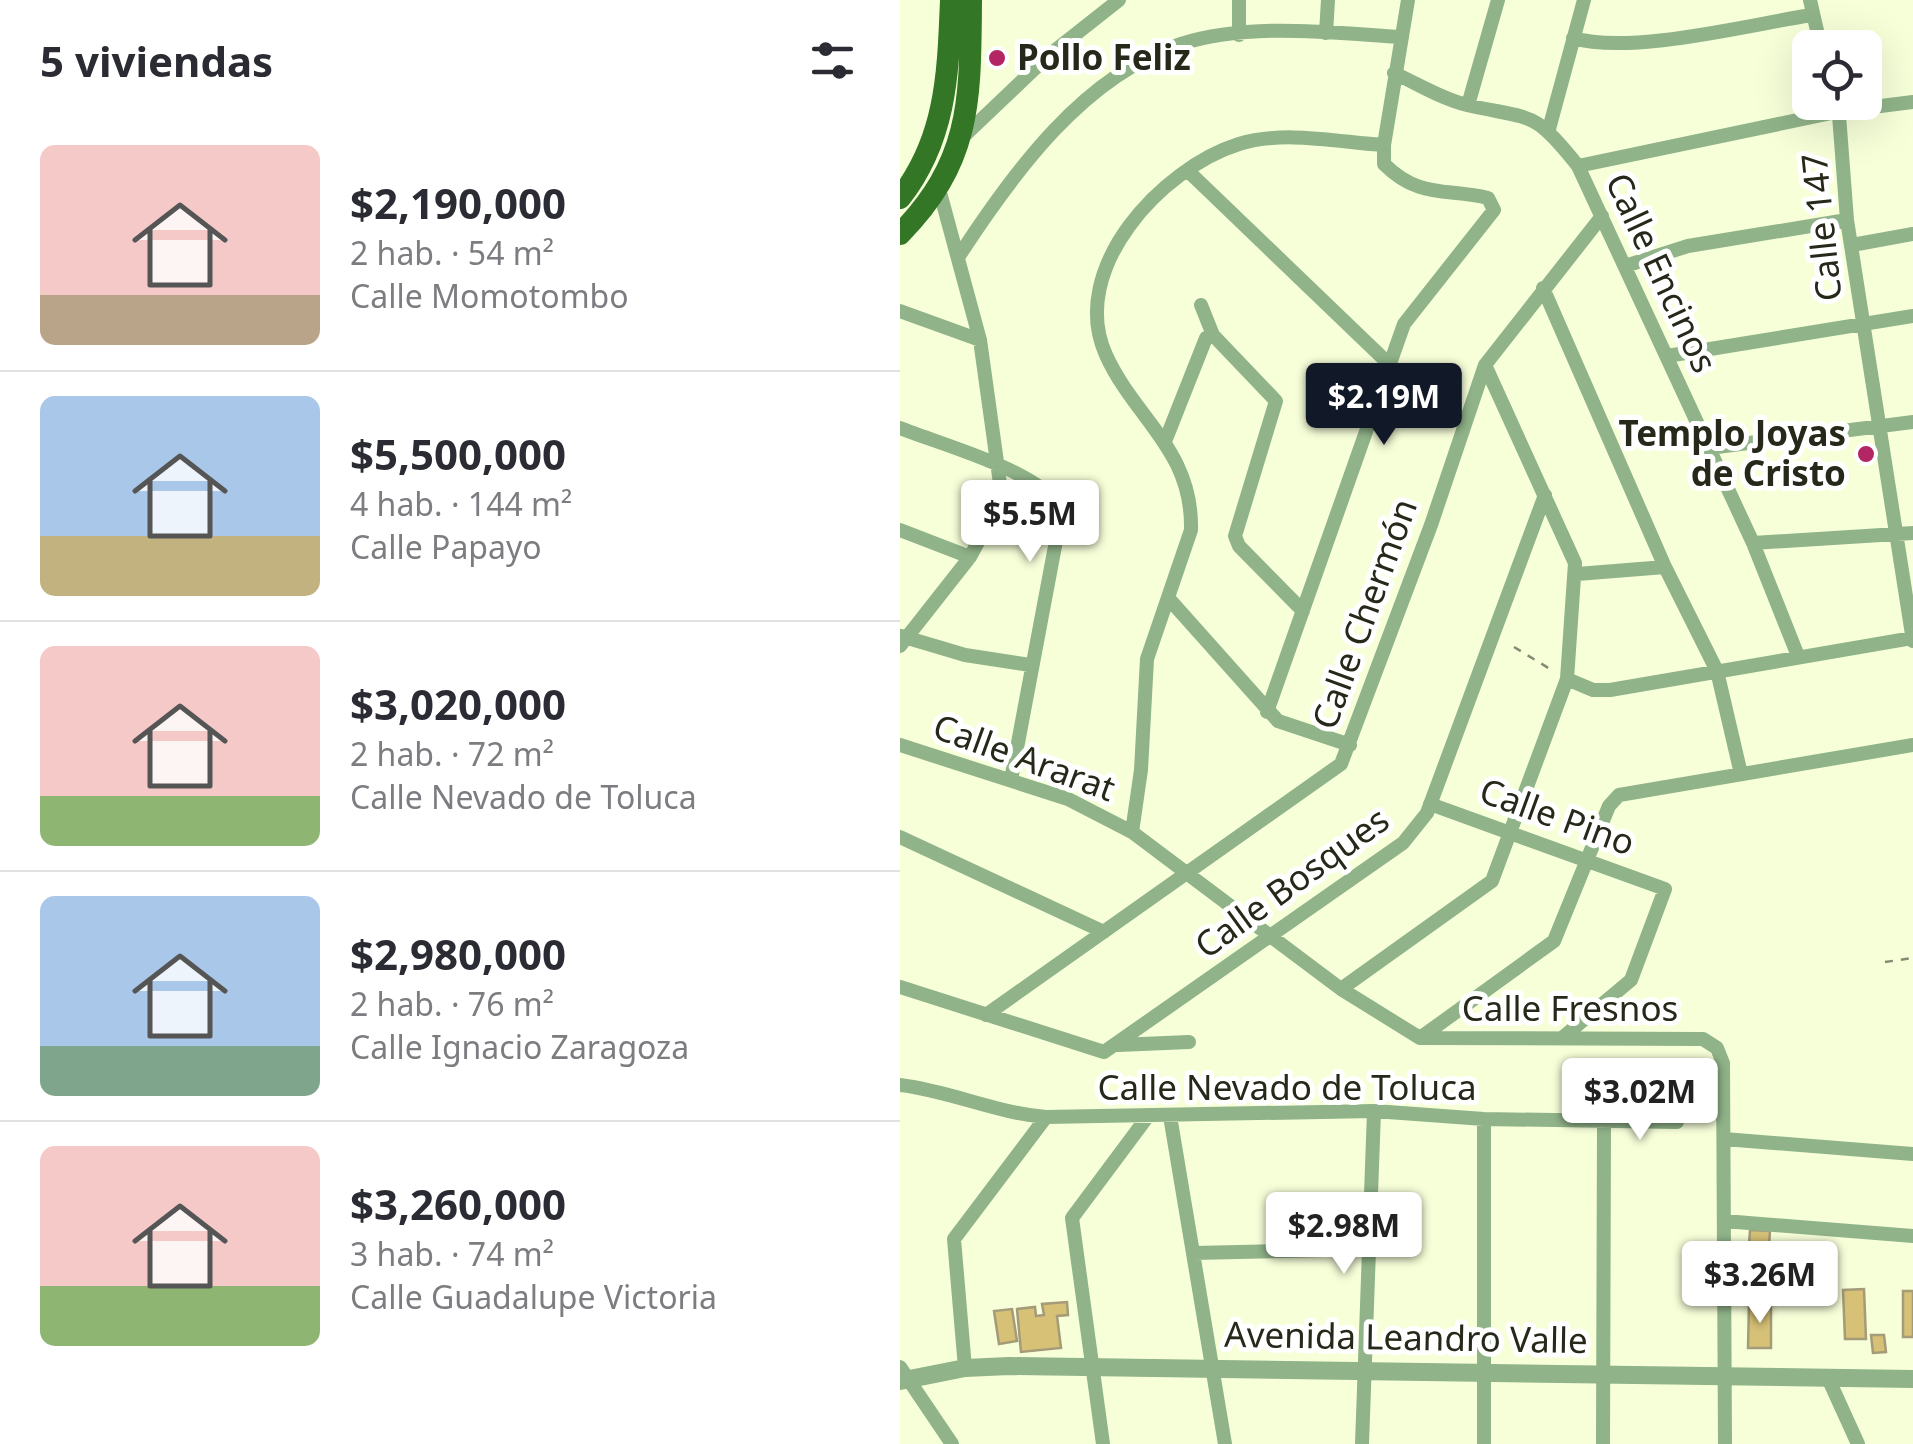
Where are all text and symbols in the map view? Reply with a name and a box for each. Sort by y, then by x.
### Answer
map controls [1792,30,1882,120]
button: locate [1792,30,1882,120]
text: 5 viviendas [40,32,273,89]
icon: filters [805,33,860,88]
place label: Pollo Feliz [1017,33,1191,80]
marker: Pollo Feliz [986,47,1008,69]
street label: Calle 147 [1789,151,1852,304]
street label: Calle Encinos [1596,165,1729,380]
text: $2,190,000 [350,174,566,231]
icon: home [120,185,240,305]
text: 2 hab. · 54 m² [350,231,554,274]
text: Calle Momotombo [350,274,629,317]
pin: $2.19M [1303,363,1465,448]
text: $2.19M [1328,374,1440,417]
place label: Templo Joyas de Cristo [1618,409,1846,496]
text: $5,500,000 [350,425,566,482]
icon: home [120,436,240,556]
marker: Templo Joyas de Cristo [1855,443,1877,465]
pin: $5.5M [960,480,1100,565]
text: 4 hab. · 144 m² [350,482,572,525]
text: $5.5M [983,491,1077,534]
street label: Calle Chermón [1300,492,1427,735]
text: Calle Papayo [350,525,542,568]
text: $3,020,000 [350,675,566,732]
icon: home [120,686,240,806]
street label: Calle Ararat [927,702,1122,811]
text: 2 hab. · 72 m² [350,732,554,775]
street label: Calle Pino [1474,766,1642,865]
text: Calle Nevado de Toluca [350,775,697,818]
street label: Calle Bosques [1185,795,1398,968]
text: $2,980,000 [350,925,566,982]
icon: home [120,936,240,1056]
text: 2 hab. · 76 m² [350,982,554,1025]
street label: Calle Fresnos [1462,984,1678,1031]
text: Calle Ignacio Zaragoza [350,1025,689,1068]
pin: $3.02M [1559,1058,1721,1143]
street label: Calle Nevado de Toluca [1097,1063,1477,1110]
text: $3.02M [1584,1069,1696,1112]
text: $3,260,000 [350,1175,566,1232]
icon: home [120,1186,240,1306]
pin: $2.98M [1263,1192,1425,1277]
text: $2.98M [1288,1203,1400,1246]
text: 3 hab. · 74 m² [350,1232,554,1275]
pin: $3.26M [1679,1241,1841,1326]
text: $3.26M [1704,1252,1816,1295]
text: Calle Guadalupe Victoria [350,1275,717,1318]
street label: Avenida Leandro Valle [1224,1310,1588,1363]

